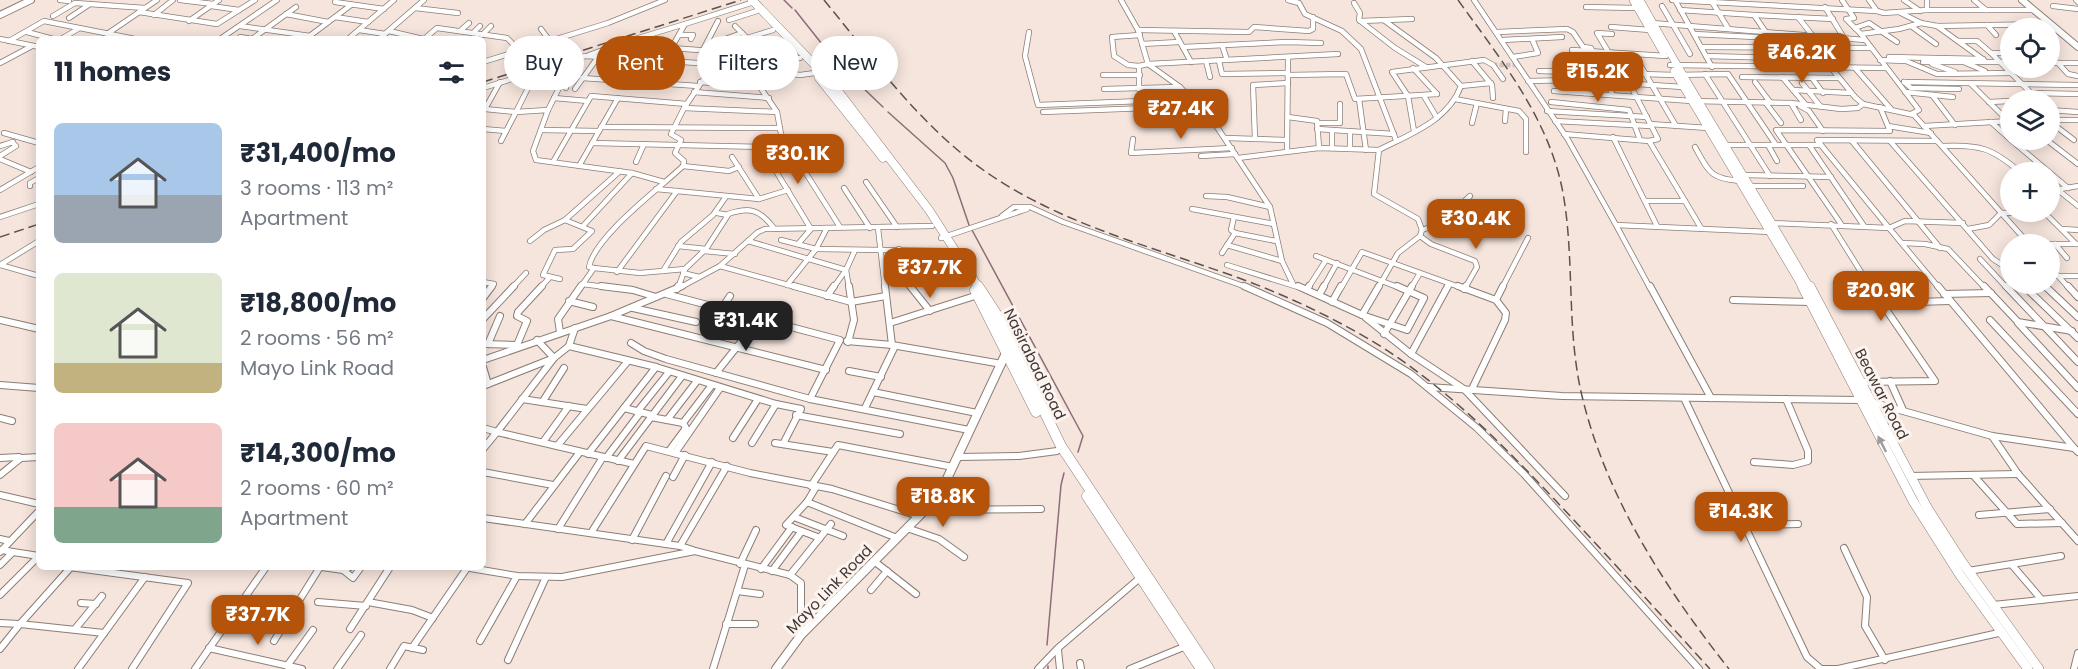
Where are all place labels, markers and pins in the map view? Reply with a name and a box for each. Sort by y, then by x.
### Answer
pin: ₹46.2K [1753,33,1851,84]
pin: ₹15.2K [1549,52,1647,103]
pin: ₹27.4K [1132,89,1230,140]
pin: ₹30.1K [749,134,847,185]
pin: ₹30.4K [1427,199,1525,250]
pin: ₹37.7K [881,248,979,299]
pin: ₹20.9K [1832,271,1930,322]
pin: ₹31.4K [697,301,795,352]
pin: ₹18.8K [894,477,992,528]
pin: ₹14.3K [1692,492,1790,543]
pin: ₹37.7K [209,595,307,646]

